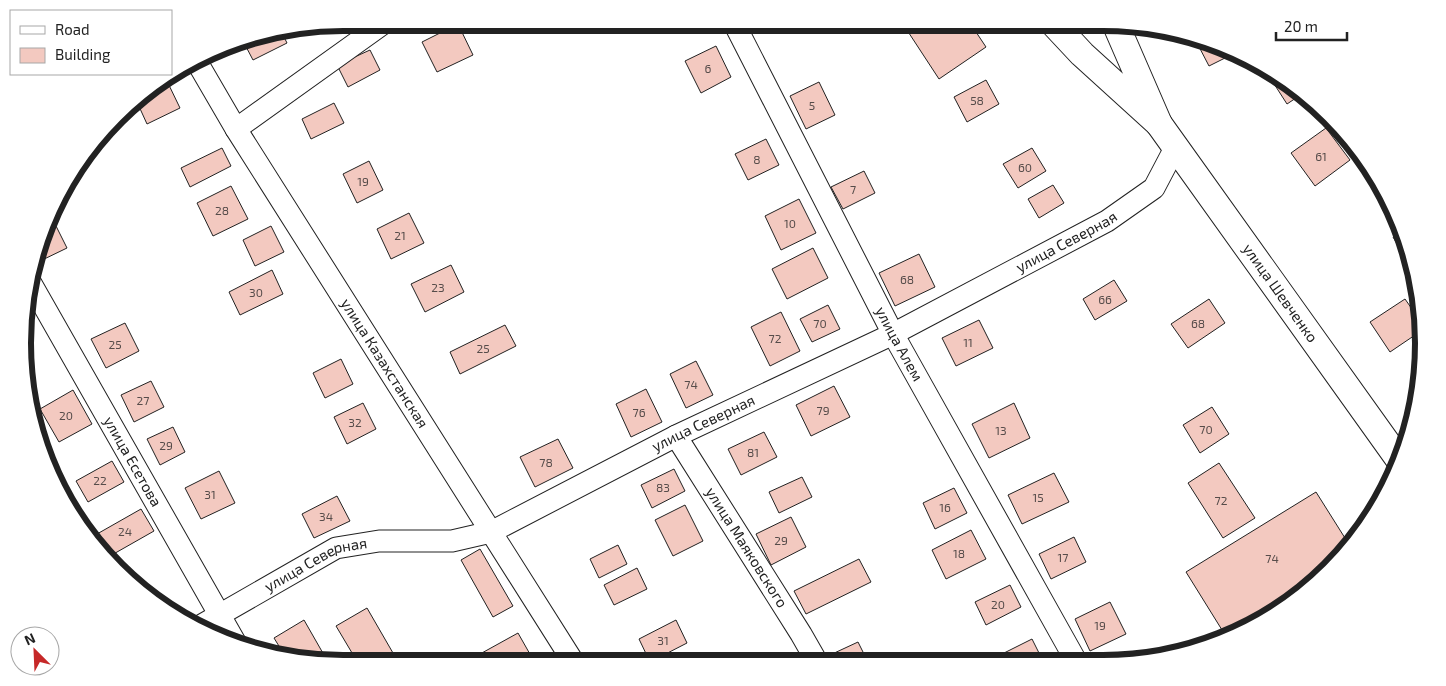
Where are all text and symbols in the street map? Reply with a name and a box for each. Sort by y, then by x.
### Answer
legend [10,10,172,75]
scale bar [1276,10,1347,42]
text: 20 m [1284,17,1318,35]
text: Road [55,20,90,38]
text: Building [55,45,111,63]
house number: 6 [705,61,712,75]
house number: 58 [970,93,984,107]
house number: 5 [809,98,815,112]
house number: 61 [1315,149,1327,163]
house number: 8 [753,152,761,166]
house number: 60 [1018,160,1032,174]
house number: 19 [357,174,369,188]
house number: 7 [850,182,856,196]
house number: 28 [215,203,229,217]
street label: улица Северная [1012,207,1120,276]
house number: 10 [784,216,796,230]
house number: 21 [394,228,406,242]
street label: улица Шевченко [1239,240,1322,345]
house number: 68 [900,272,914,286]
house number: 23 [431,280,445,294]
house number: 30 [249,285,263,299]
house number: 66 [1098,292,1112,306]
street label: улица Казахстанская [337,295,433,431]
street label: улица Алем [872,303,928,384]
house number: 70 [813,316,827,330]
house number: 68 [1191,316,1205,330]
house number: 72 [769,331,782,345]
house number: 11 [963,335,973,349]
house number: 25 [108,337,122,351]
house number: 25 [476,341,490,355]
house number: 74 [684,377,698,391]
street label: улица Северная [648,390,757,456]
house number: 27 [137,393,149,407]
house number: 79 [816,403,830,417]
house number: 76 [632,405,646,419]
house number: 20 [59,408,73,422]
street label: улица Есетова [100,413,166,510]
house number: 32 [348,415,362,429]
house number: 70 [1199,422,1213,436]
house number: 13 [995,423,1007,437]
house number: 29 [159,438,173,452]
house number: 81 [747,445,759,459]
house number: 78 [539,455,553,469]
house number: 22 [93,473,107,487]
house number: 83 [656,480,670,494]
street label: улица Маяковского [702,483,792,611]
house number: 31 [204,487,216,501]
house number: 15 [1032,490,1044,504]
house number: 72 [1215,493,1228,507]
house number: 16 [939,500,951,514]
house number: 34 [319,509,333,523]
house number: 24 [118,524,132,538]
street label: улица Северная [261,533,368,596]
house number: 29 [774,533,788,547]
house number: 18 [953,546,965,560]
house number: 17 [1058,550,1068,564]
house number: 74 [1265,551,1279,565]
house number: 20 [991,597,1005,611]
house number: 19 [1094,618,1106,632]
north arrow [10,626,60,676]
text: N [21,629,38,648]
house number: 31 [657,633,669,647]

